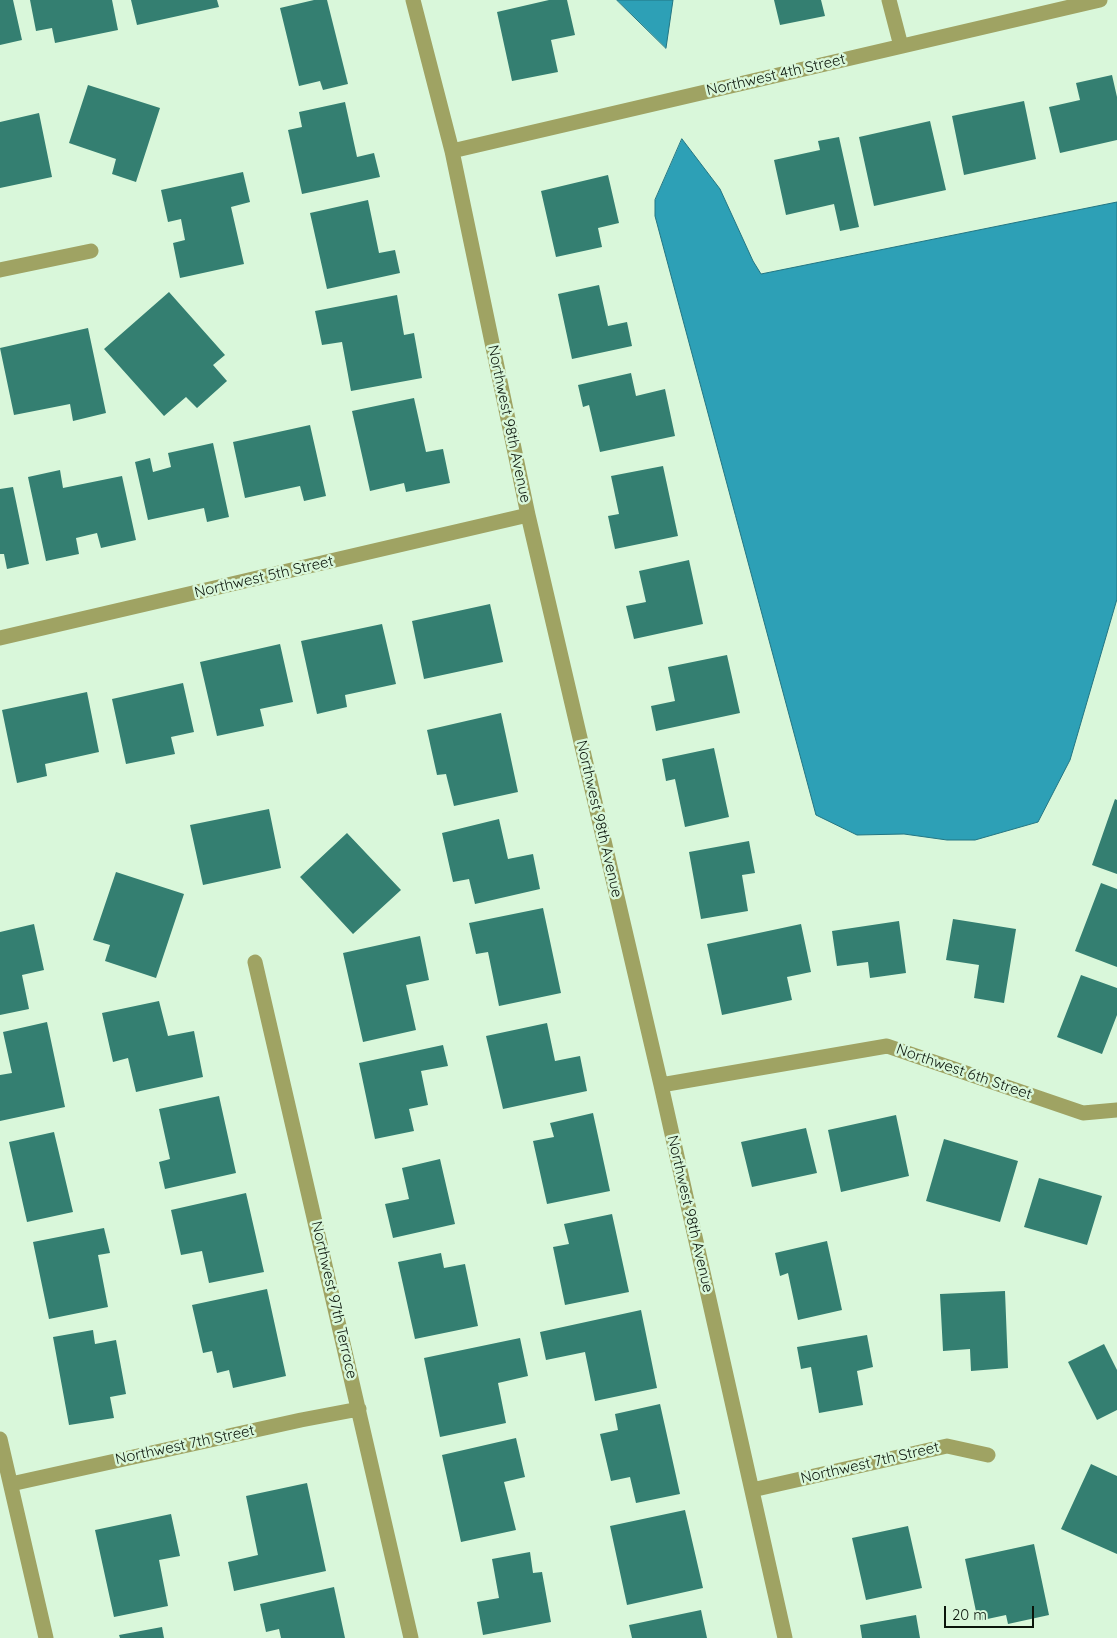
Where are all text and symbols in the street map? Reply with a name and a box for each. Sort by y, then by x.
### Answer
street label: Northwest 4th Street [705,50,847,100]
street label: Northwest 98th Avenue [483,343,535,505]
street label: Northwest 5th Street [193,552,335,602]
street label: Northwest 98th Avenue [572,739,626,899]
street label: Northwest 6th Street [894,1040,1034,1104]
street label: Northwest 98th Avenue [663,1134,717,1294]
street label: Northwest 97th Terrace [307,1219,361,1381]
street label: Northwest 7th Street [114,1421,256,1469]
street label: Northwest 7th Street [799,1438,941,1488]
scale bar [947,1596,1037,1628]
text: 20 m [952,1605,987,1624]

